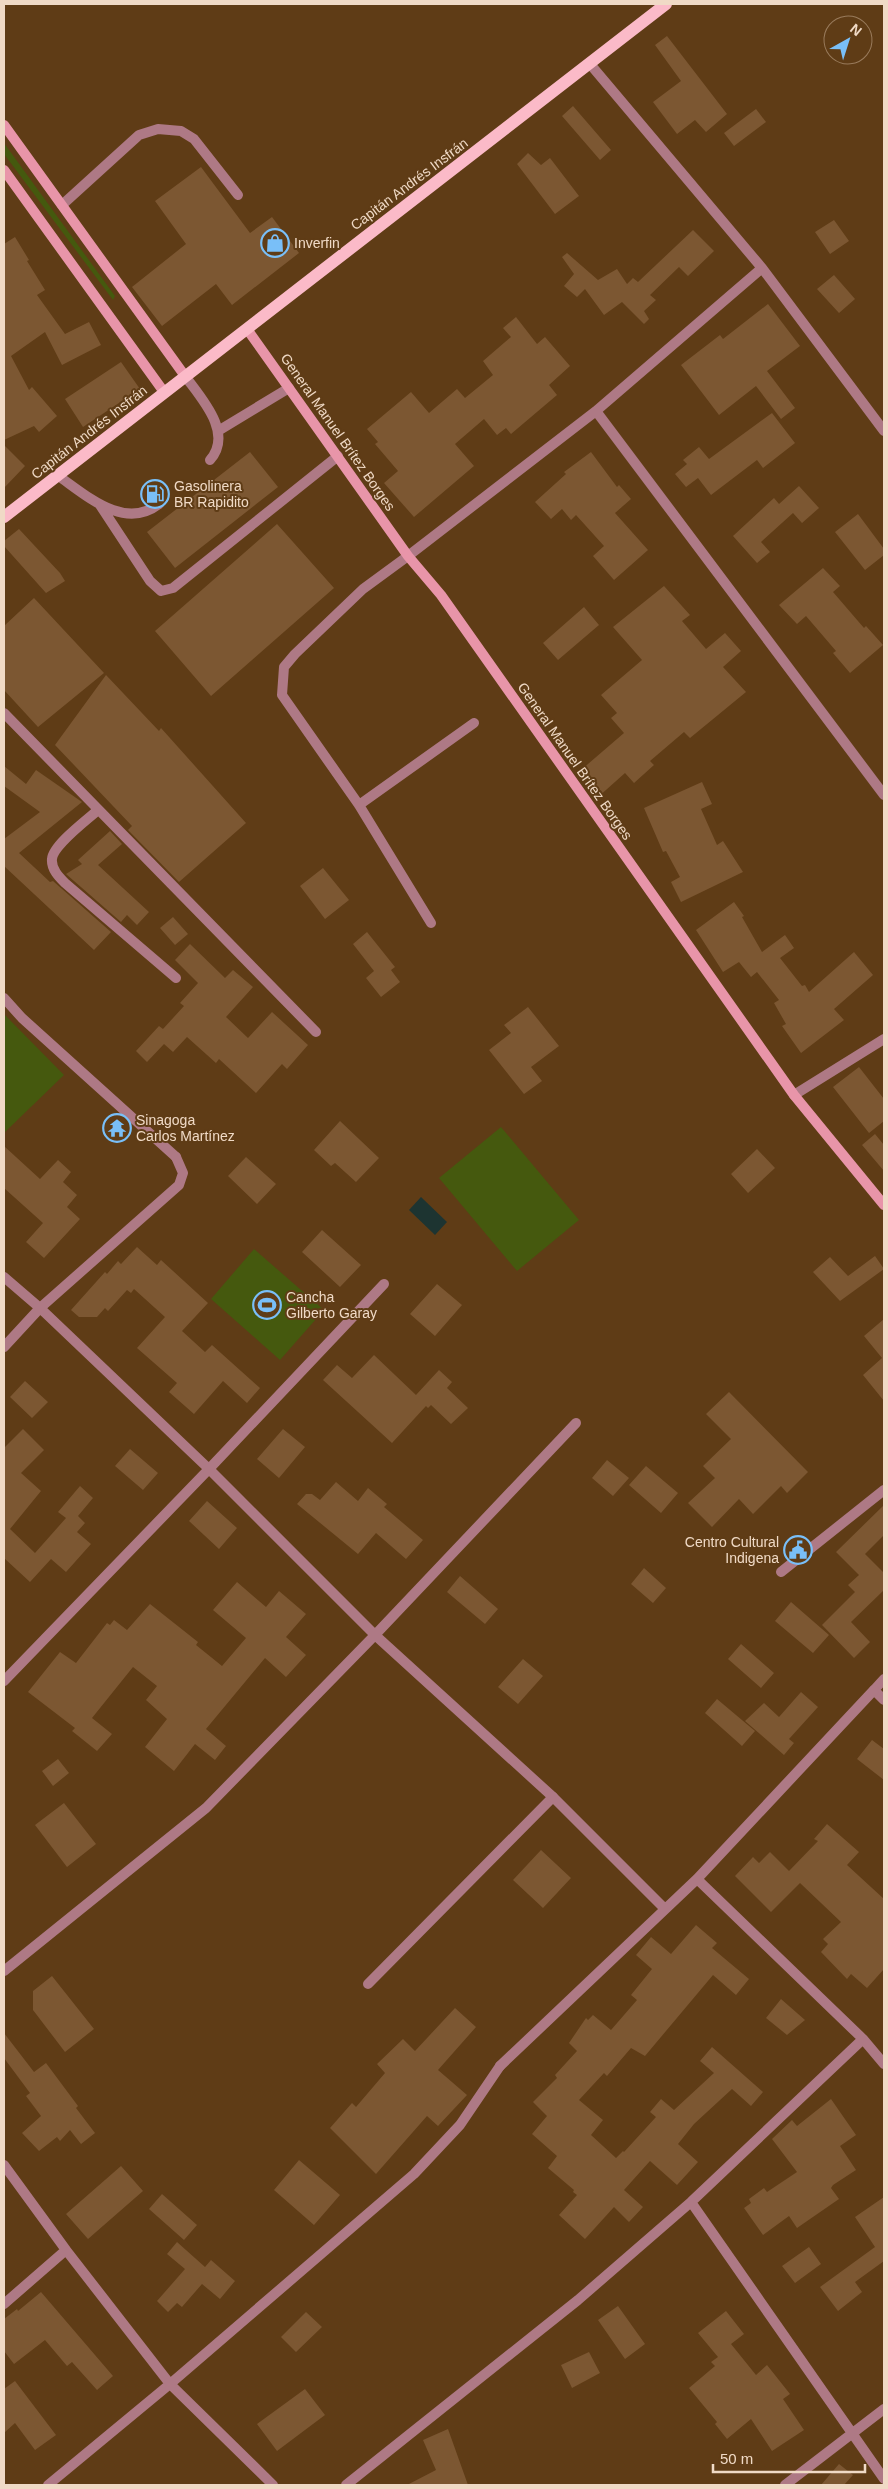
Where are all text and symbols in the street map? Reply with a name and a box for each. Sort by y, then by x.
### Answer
north arrow [823,15,873,65]
text: N [847,20,865,39]
street label: Capitán Andrés Insfrán [347,135,471,233]
shop icon: Inverfin [260,228,290,258]
place label: Inverfin [294,235,340,251]
street label: General Manuel Brítez Borges [277,350,399,514]
street label: Capitán Andrés Insfrán [28,382,150,482]
place label: Gasolinera BR Rapidito [174,478,249,510]
fuel station icon: Gasolinera BR Rapidito [140,479,170,509]
street label: General Manuel Brítez Borges [514,679,636,843]
place label: Sinagoga Carlos Martínez [136,1112,235,1144]
temple icon: Sinagoga Carlos Martínez [102,1113,132,1143]
place label: Cancha Gilberto Garay [286,1289,377,1321]
sports icon: Cancha Gilberto Garay [252,1290,282,1320]
place label: Centro Cultural Indigena [685,1534,779,1566]
public building icon: Centro Cultural Indigena [783,1535,813,1565]
scale bar [713,2442,866,2474]
text: 50 m [720,2450,753,2467]

